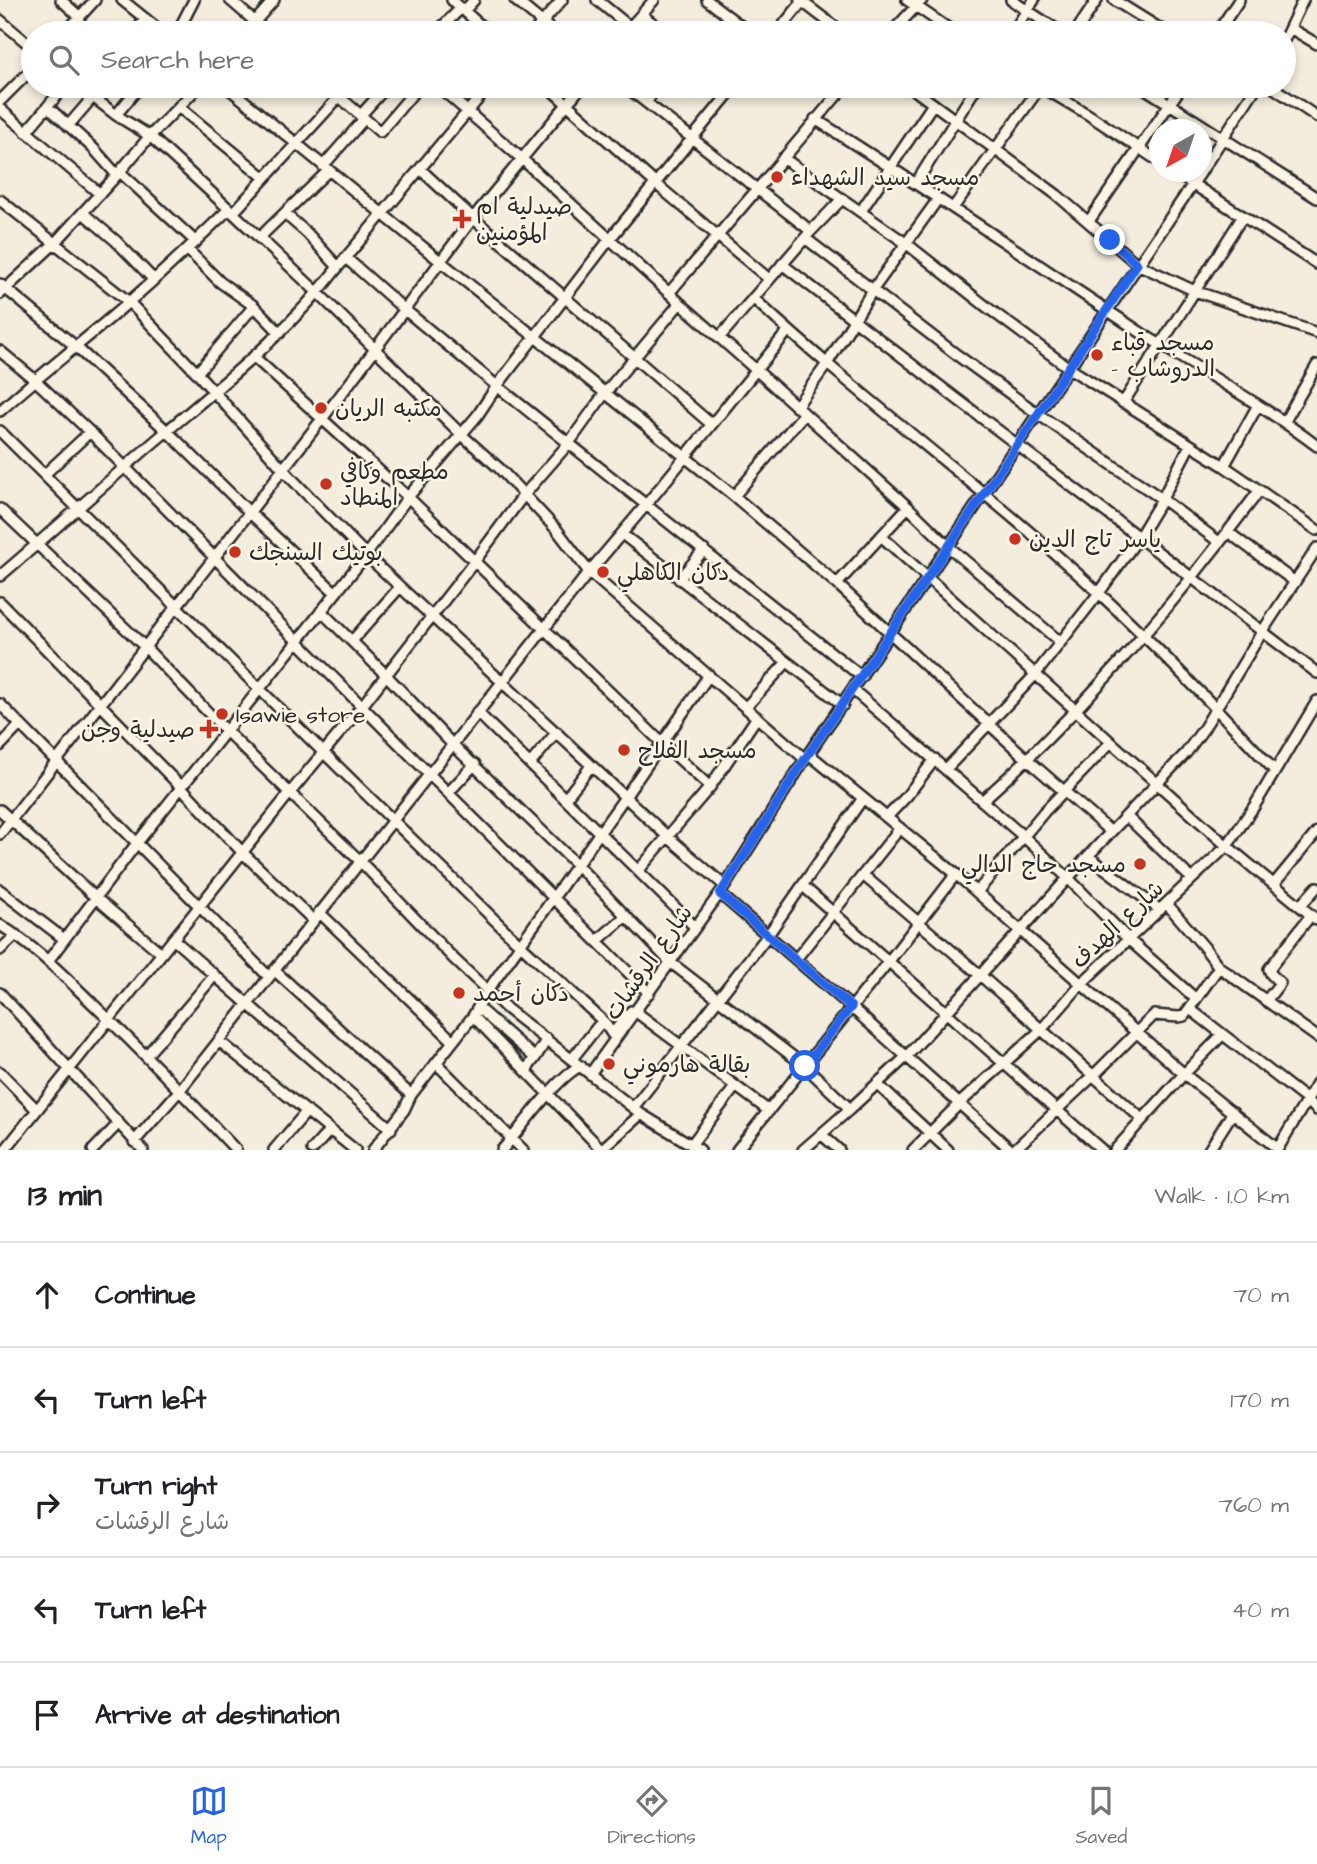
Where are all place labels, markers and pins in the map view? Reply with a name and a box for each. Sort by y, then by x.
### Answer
place label: مسجد سيد الشهداء [791,162,979,194]
marker: مسجد سيد الشهداء [769,169,785,185]
place label: صيدلية ام المؤمنين [476,191,572,249]
marker: صيدلية ام المؤمنين [454,211,470,227]
place label: مسجد قباء - الدروشاب [1111,327,1215,385]
marker: مسجد قباء - الدروشاب [1089,347,1105,363]
place label: مكتبه الريان [335,393,442,425]
marker: مكتبه الريان [313,400,329,416]
place label: مطعم وكافي المنطاد [340,456,449,514]
marker: مطعم وكافي المنطاد [318,476,334,492]
place label: ياسر تاج الدين [1029,524,1161,556]
marker: ياسر تاج الدين [1007,531,1023,547]
place label: بوتيك السنجك [249,537,383,569]
marker: بوتيك السنجك [227,544,243,560]
place label: دكان الكاهلي [617,557,729,593]
marker: دكان الكاهلي [595,564,611,580]
place label: Isawie store [236,699,365,731]
marker: Isawie store [214,706,230,722]
place label: صيدلية وجن [81,714,195,746]
marker: صيدلية وجن [201,721,217,737]
place label: مسجد الفلاح [638,735,757,767]
marker: مسجد الفلاح [616,742,632,758]
place label: مسجد حاج الدالي [961,849,1126,885]
marker: مسجد حاج الدالي [1132,856,1148,872]
place label: دكان أحمد [473,978,569,1010]
marker: دكان أحمد [451,985,467,1001]
place label: بقالة هارموني [623,1049,750,1085]
marker: بقالة هارموني [601,1056,617,1072]

